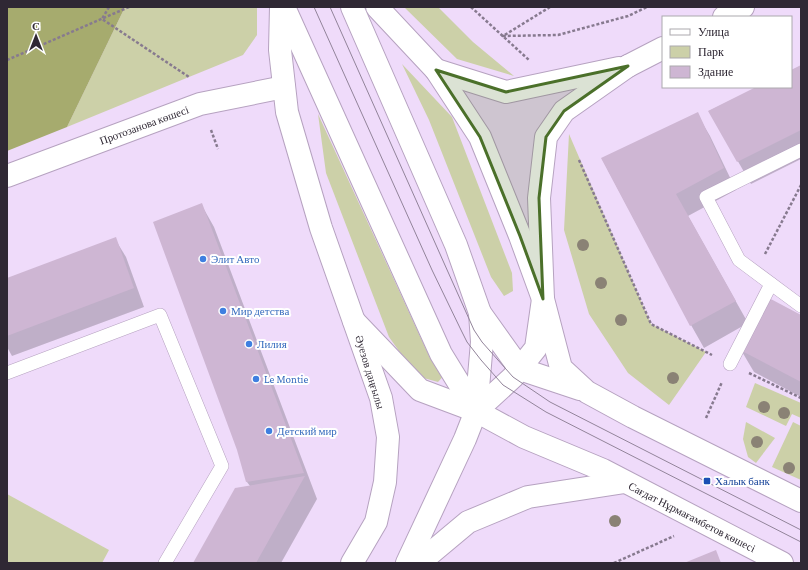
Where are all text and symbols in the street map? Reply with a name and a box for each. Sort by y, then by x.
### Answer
north arrow [16,16,56,56]
legend [662,16,792,88]
text: С [32,20,40,32]
text: Улица [698,25,730,39]
text: Парк [698,45,724,59]
text: Здание [698,65,733,79]
street label: Протозанова көшесі [98,103,190,147]
place label: Элит Авто [211,253,260,265]
marker: Элит Авто [198,254,208,264]
place label: Мир детства [231,305,289,317]
marker: Мир детства [218,306,228,316]
street label: Әуезов даңғылы [353,334,387,411]
place label: Лилия [257,338,287,350]
marker: Лилия [244,339,254,349]
place label: Le Montie [264,373,308,385]
marker: Le Montie [251,374,261,384]
place label: Детский мир [277,425,337,437]
marker: Детский мир [264,426,274,436]
place label: Халык банк [715,475,771,487]
marker: Халык банк [702,476,712,486]
street label: Сағдат Нұрмағамбетов көшесі [627,480,757,554]

